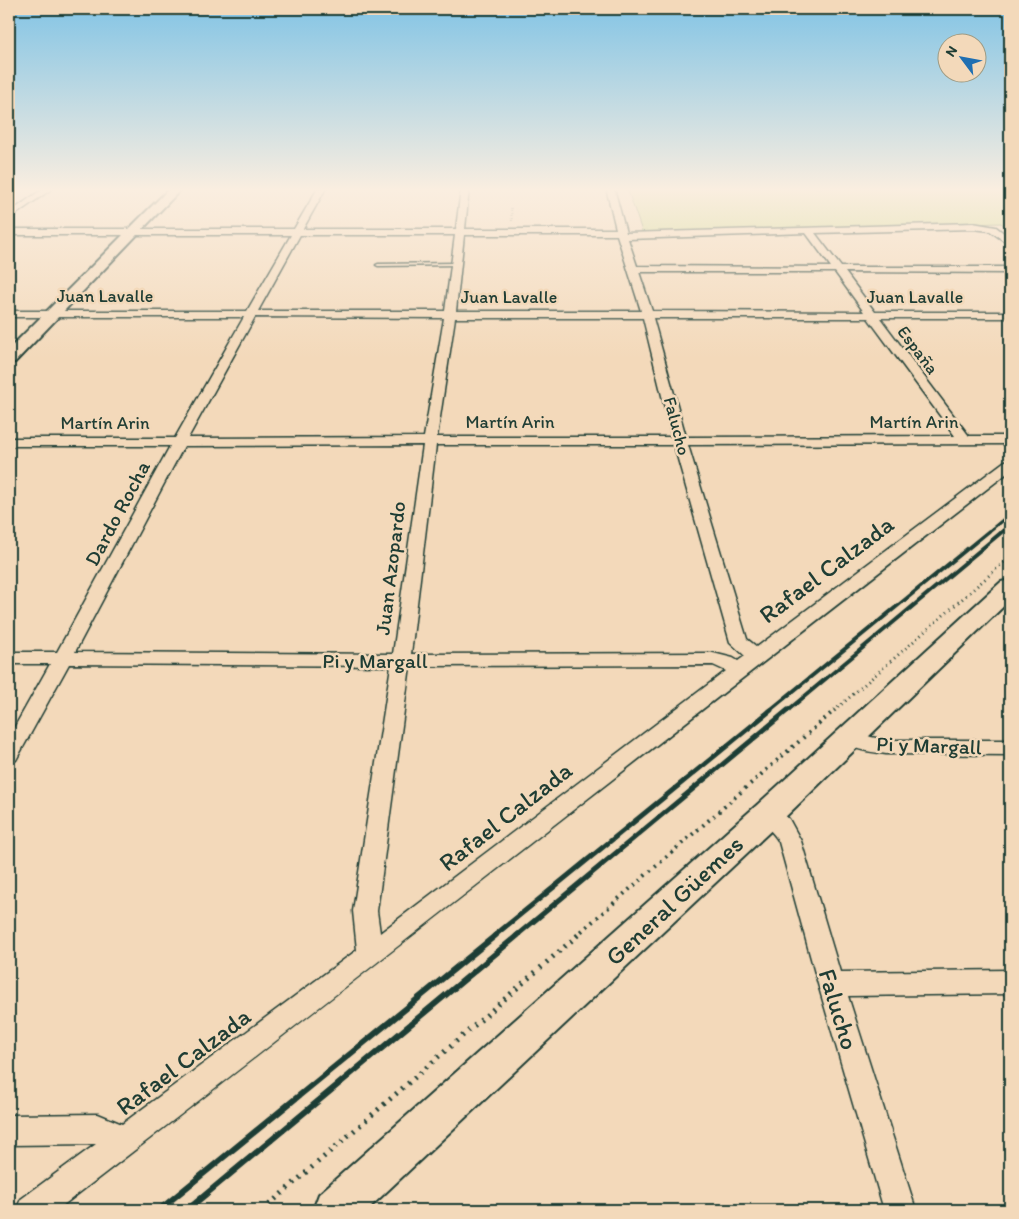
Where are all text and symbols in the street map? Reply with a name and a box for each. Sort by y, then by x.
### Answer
north arrow [936,32,986,82]
text: N [942,43,961,60]
street label: Juan Lavalle [57,285,153,307]
street label: Juan Lavalle [461,286,557,308]
street label: Juan Lavalle [867,286,963,308]
street label: España [893,321,943,379]
street label: Falucho [659,394,695,458]
street label: Martín Arin [465,411,555,433]
street label: Martín Arin [869,411,959,433]
street label: Martín Arin [60,412,150,434]
street label: Dardo Rocha [79,456,155,570]
street label: Juan Azopardo [369,500,411,636]
street label: Rafael Calzada [753,509,899,629]
street label: Pi y Margall [322,648,428,673]
street label: Pi y Margall [876,731,982,759]
street label: Rafael Calzada [432,755,578,877]
street label: General Güemes [599,829,749,971]
street label: Falucho [813,965,865,1053]
street label: Rafael Calzada [110,1001,256,1121]

